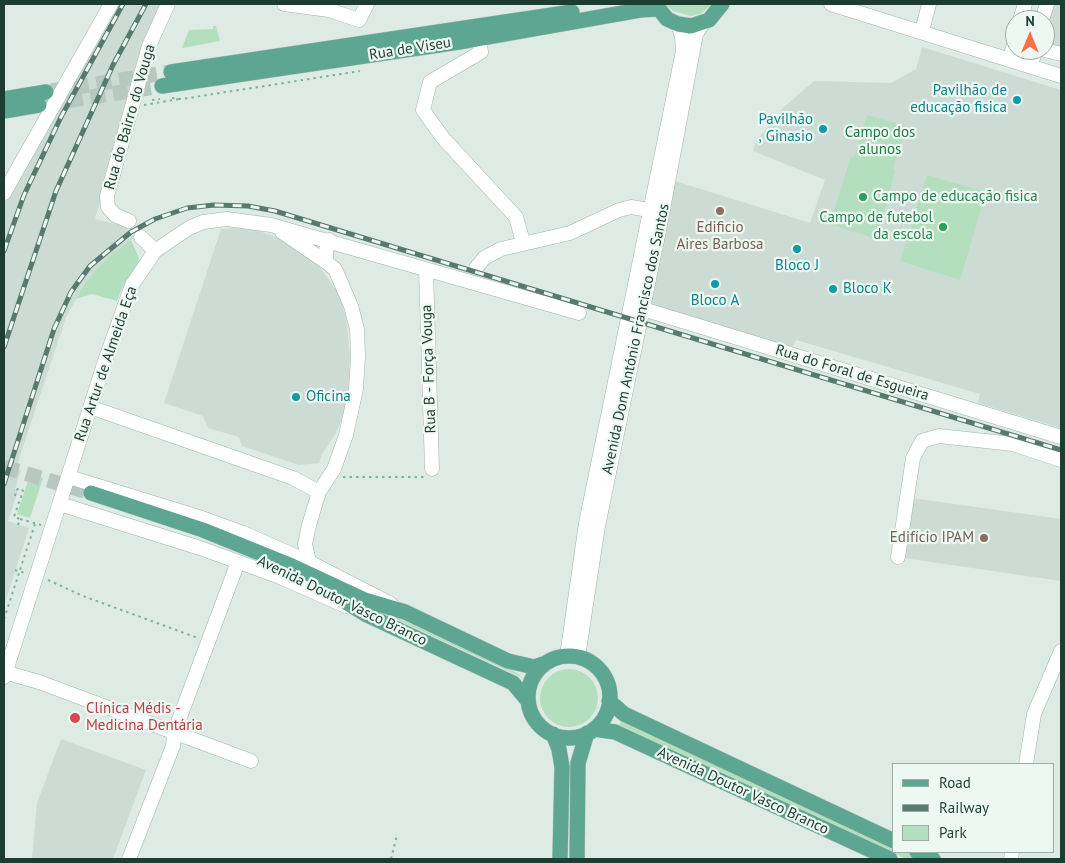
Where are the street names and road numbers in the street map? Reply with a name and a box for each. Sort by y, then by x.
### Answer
street label: Rua de Viseu [368,34,452,64]
street label: Rua do Bairro do Vouga [101,42,159,192]
street label: Avenida Dom António Francisco dos Santos [598,202,674,476]
street label: Rua Artur de Almeida Eça [71,284,141,444]
street label: Rua B - Força Vouga [418,304,440,434]
street label: Rua do Foral de Esgueira [773,341,931,405]
street label: Avenida Doutor Vasco Branco [254,552,430,650]
street label: Avenida Doutor Vasco Branco [655,743,831,839]

